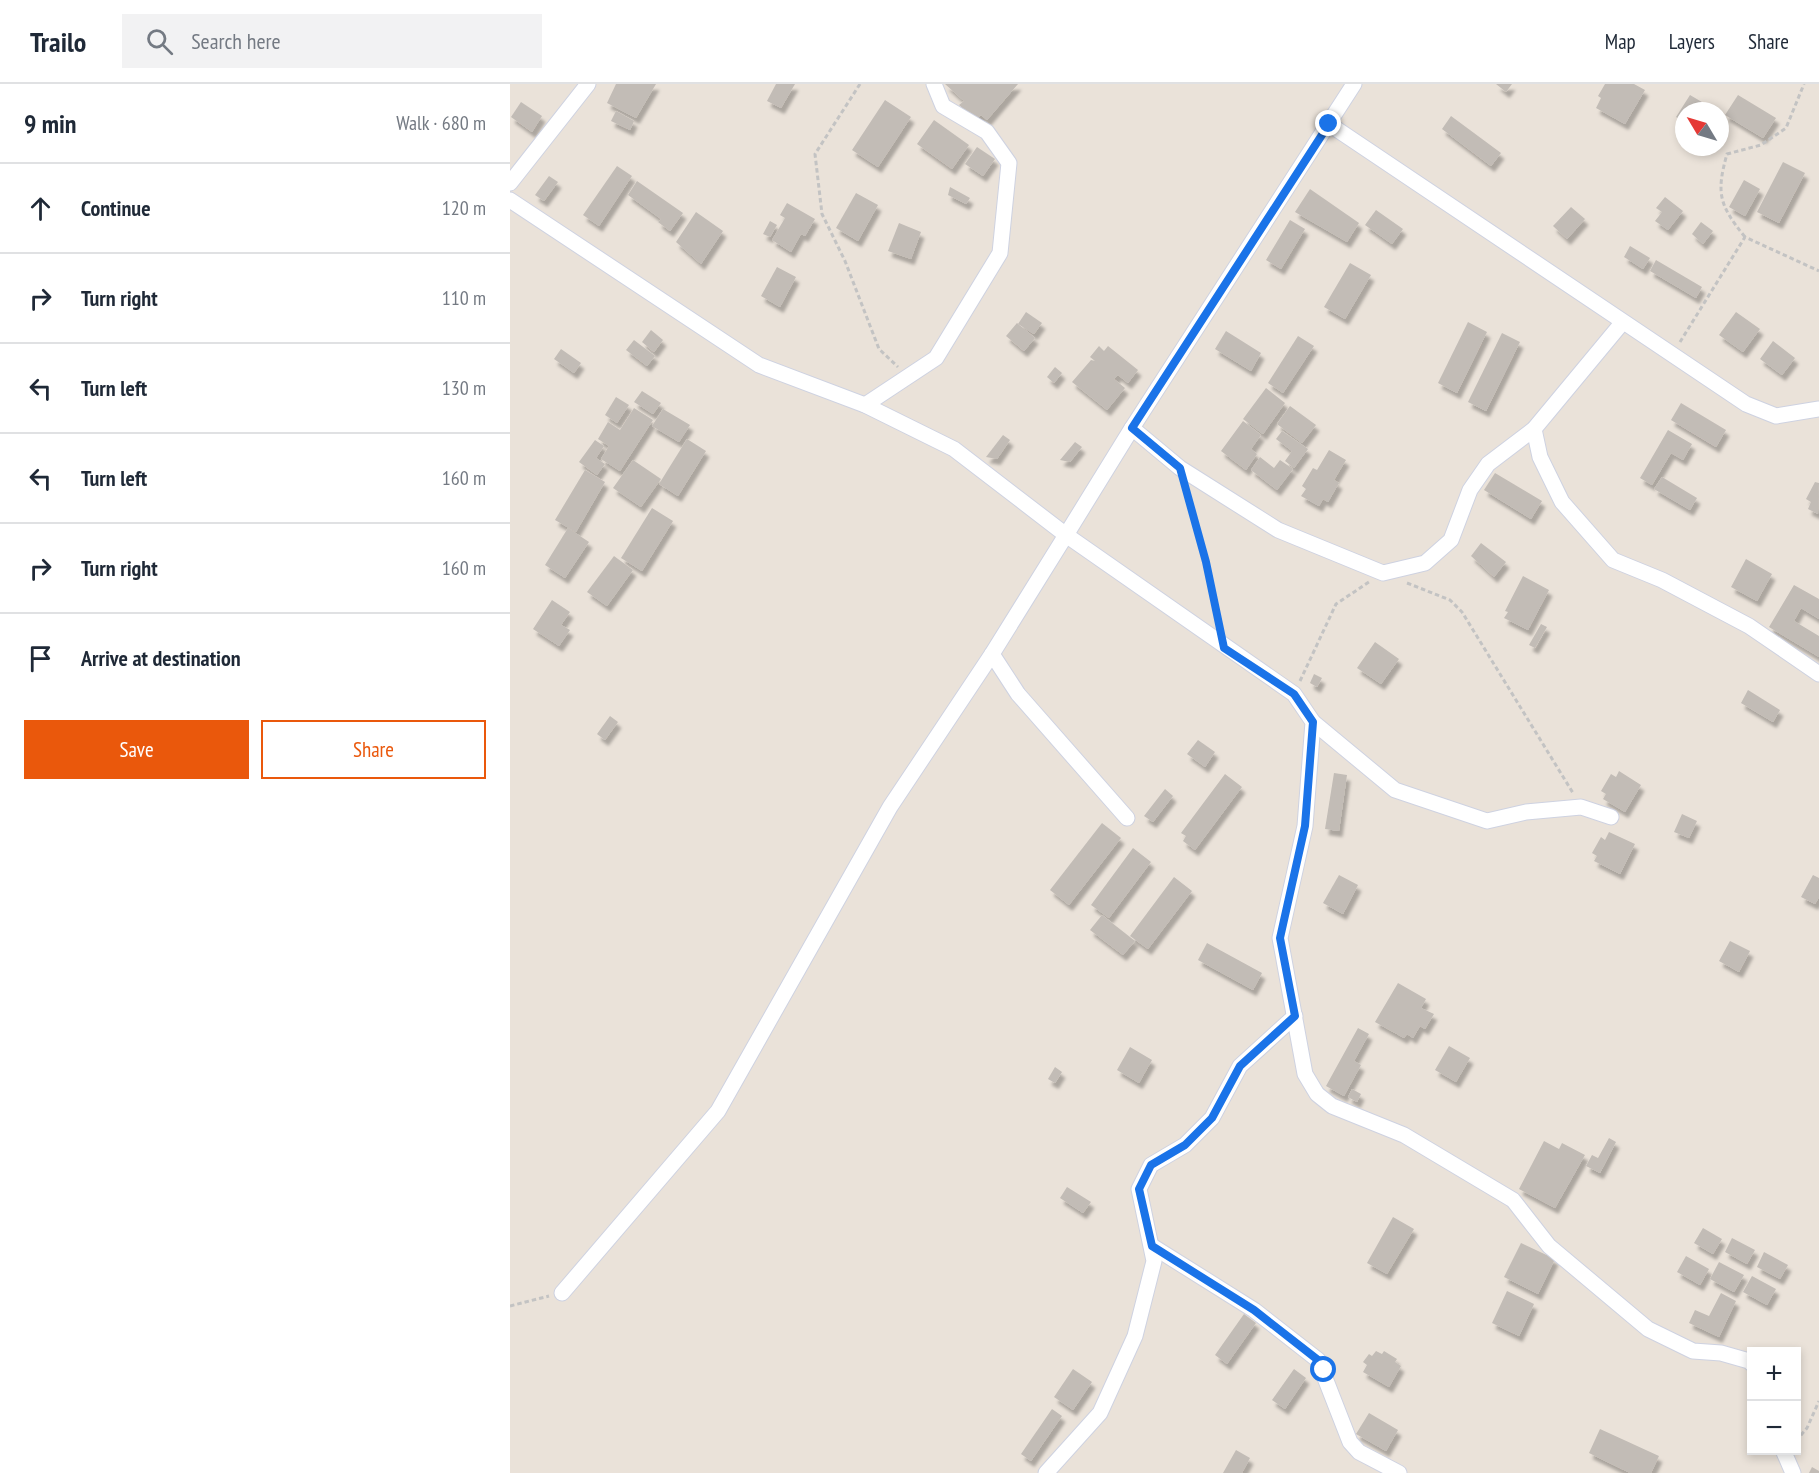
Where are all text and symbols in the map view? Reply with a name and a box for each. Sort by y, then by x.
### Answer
search box [122,14,542,68]
text: Trailo [30,23,86,60]
icon: search [143,25,176,58]
text: Search here [191,27,281,55]
text: Map [1605,28,1636,55]
text: Layers [1669,28,1715,55]
text: Share [1748,28,1789,55]
north arrow [1675,102,1729,156]
text: 9 min [24,107,77,140]
text: Walk · 680 m [396,110,486,136]
route end [1315,110,1341,136]
icon: ahead [24,192,57,225]
text: Continue [81,194,151,222]
text: 120 m [442,195,486,221]
icon: right [24,282,57,315]
text: Turn right [81,284,158,312]
text: 110 m [442,285,486,311]
icon: left [24,372,57,405]
text: Turn left [81,374,147,402]
text: 130 m [442,375,486,401]
icon: left [24,462,57,495]
text: Turn left [81,464,147,492]
text: 160 m [442,465,486,491]
icon: right [24,552,57,585]
text: Turn right [81,554,158,582]
text: 160 m [442,555,486,581]
icon: arrive [24,642,57,675]
text: Arrive at destination [81,644,241,672]
button: Save [24,720,249,779]
button: Share [261,720,486,779]
map controls [1747,1347,1801,1455]
button: + [1747,1347,1801,1401]
route start [1310,1356,1336,1382]
button: − [1747,1401,1801,1455]

